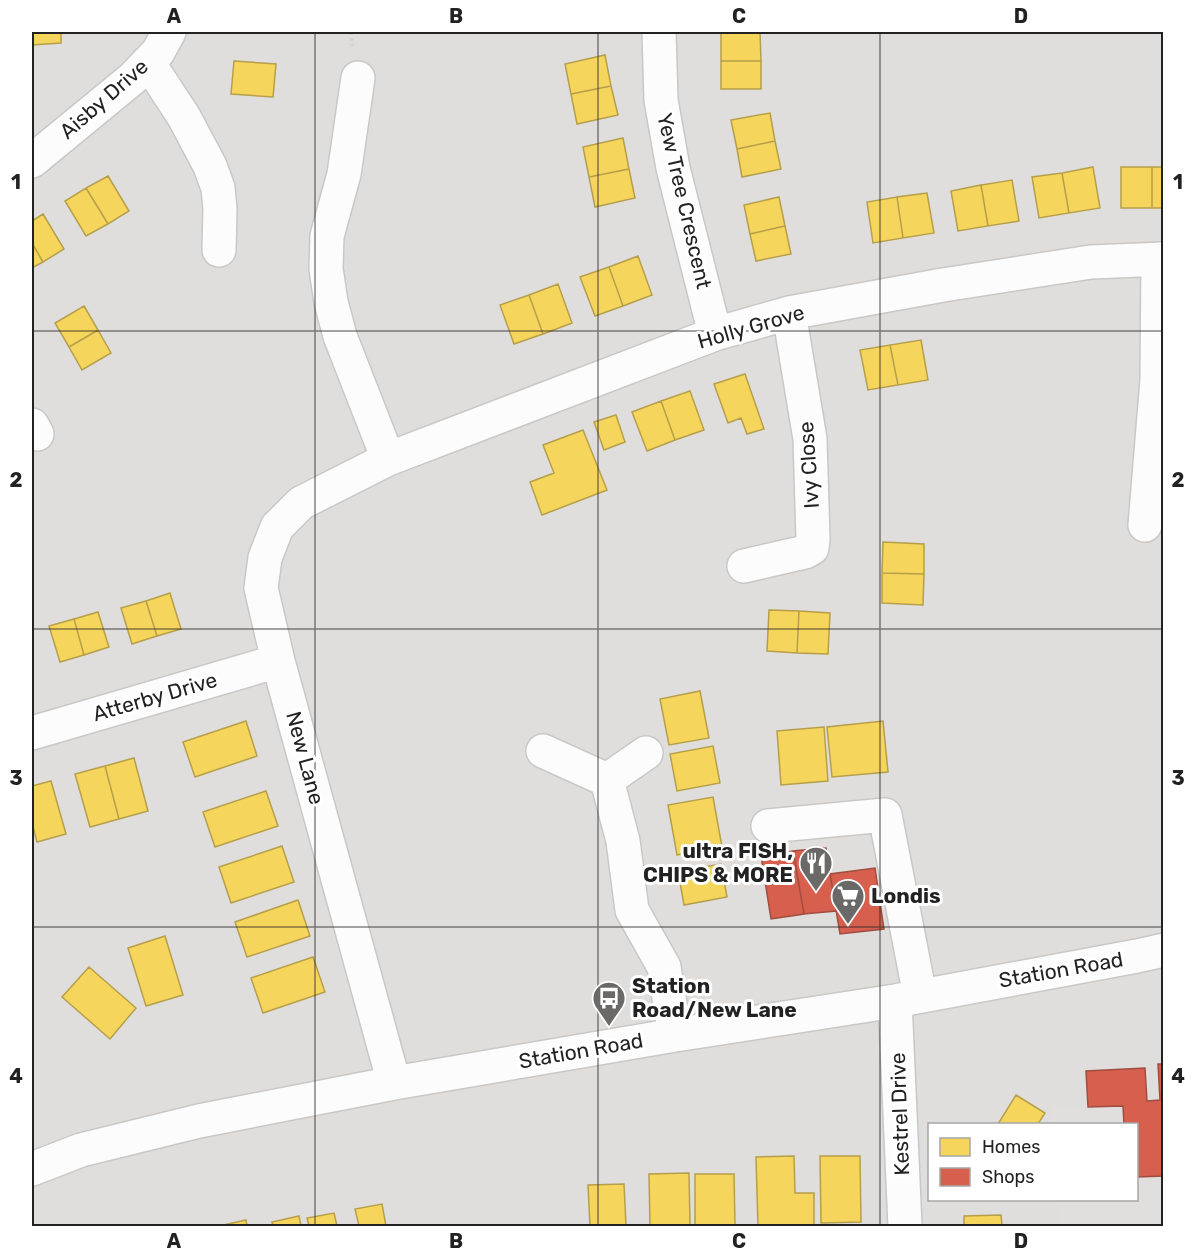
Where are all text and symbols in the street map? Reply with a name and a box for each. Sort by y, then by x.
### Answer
text: A [167,4,182,28]
text: B [449,4,463,28]
text: C [732,4,746,28]
text: D [1014,4,1028,28]
street label: Aisby Drive [54,54,153,144]
street label: Yew Tree Crescent [652,111,717,291]
text: 1 [11,170,21,194]
text: 1 [1173,170,1183,194]
street label: Holly Grove [694,299,807,354]
street label: Ivy Close [793,421,824,509]
text: 2 [10,468,23,492]
text: 2 [1172,468,1185,492]
street label: Atterby Drive [90,667,220,726]
street label: New Lane [281,709,330,807]
text: 3 [9,766,23,790]
text: 3 [1171,766,1185,790]
place label: ultra FISH, CHIPS & MORE [643,838,793,887]
restaurant icon: ultra FISH, CHIPS & MORE [798,845,834,892]
supermarket icon: Londis [830,878,866,925]
place label: Londis [871,883,941,908]
street label: Station Road [997,946,1125,993]
place label: Station Road/New Lane [632,973,797,1022]
bus stop icon: Station Road/New Lane [591,980,627,1027]
street label: Station Road [517,1027,645,1074]
street label: Kestrel Drive [885,1052,914,1176]
text: 4 [9,1064,23,1088]
text: 4 [1171,1064,1185,1088]
legend [928,1123,1138,1201]
text: Homes [982,1136,1040,1158]
text: Shops [982,1166,1034,1188]
text: A [167,1229,182,1253]
text: B [449,1229,463,1253]
text: C [732,1229,746,1253]
text: D [1014,1229,1028,1253]

